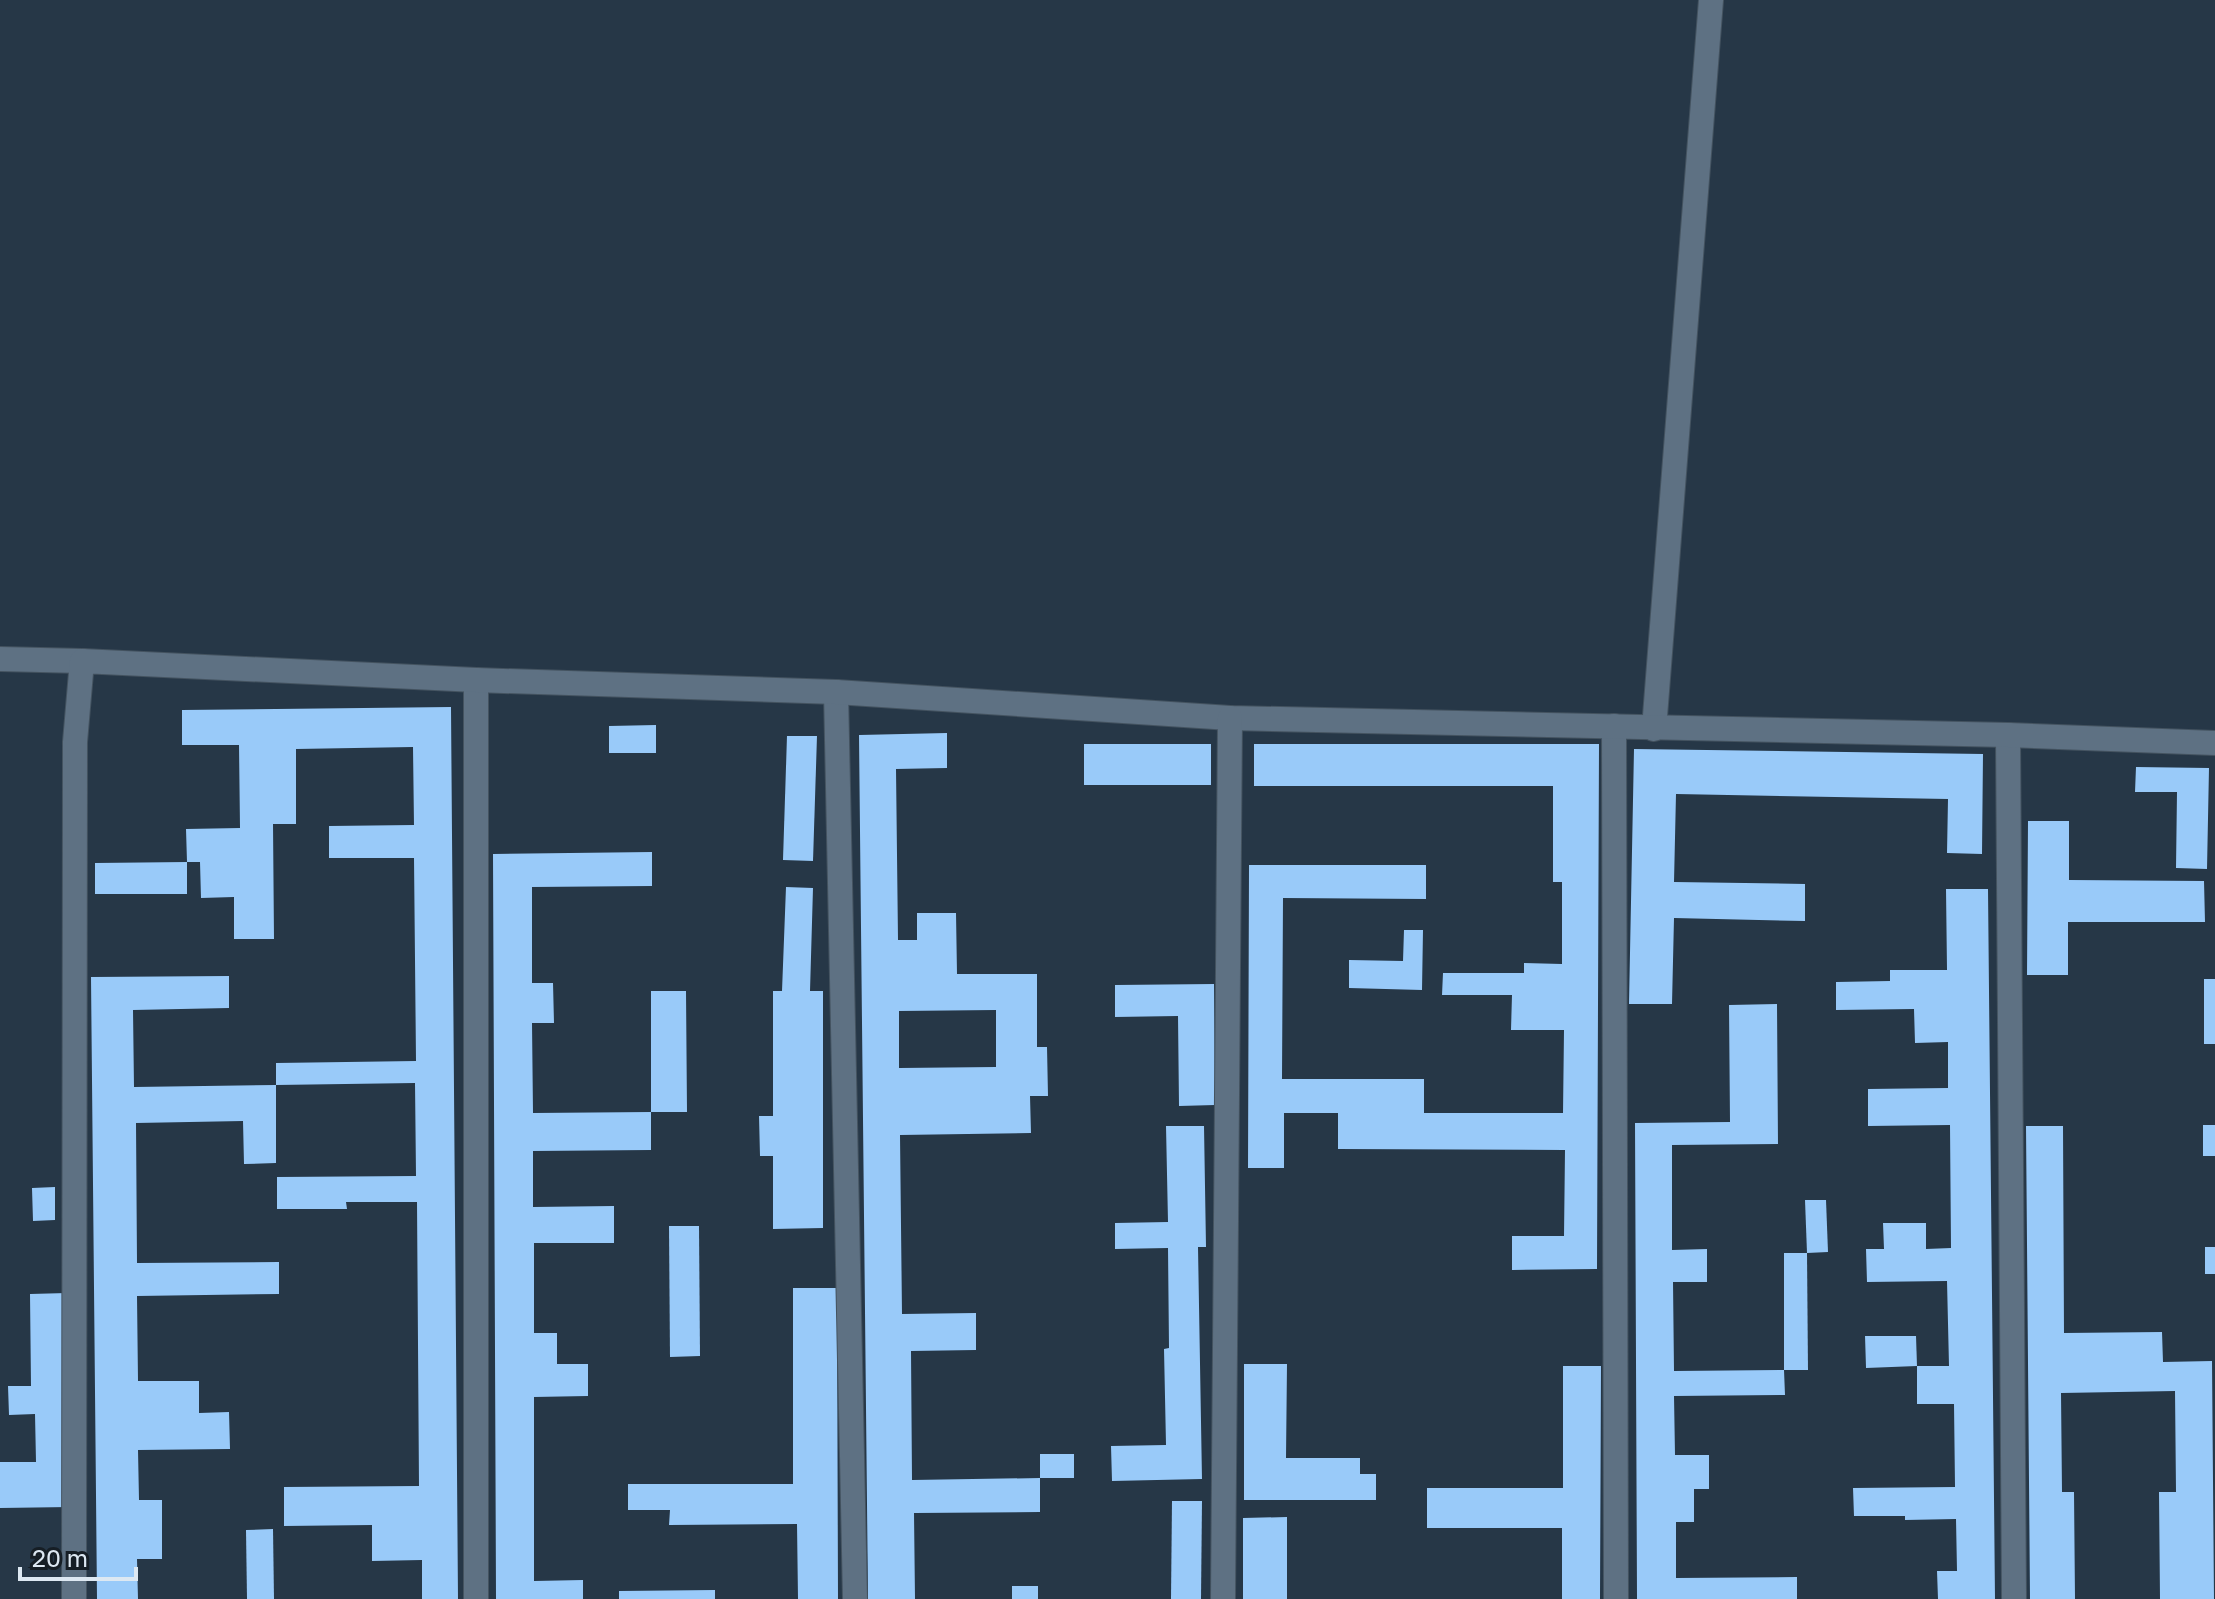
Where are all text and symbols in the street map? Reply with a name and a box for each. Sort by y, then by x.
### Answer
scale bar [20,1531,136,1581]
text: 20 m [32,1543,88,1572]

